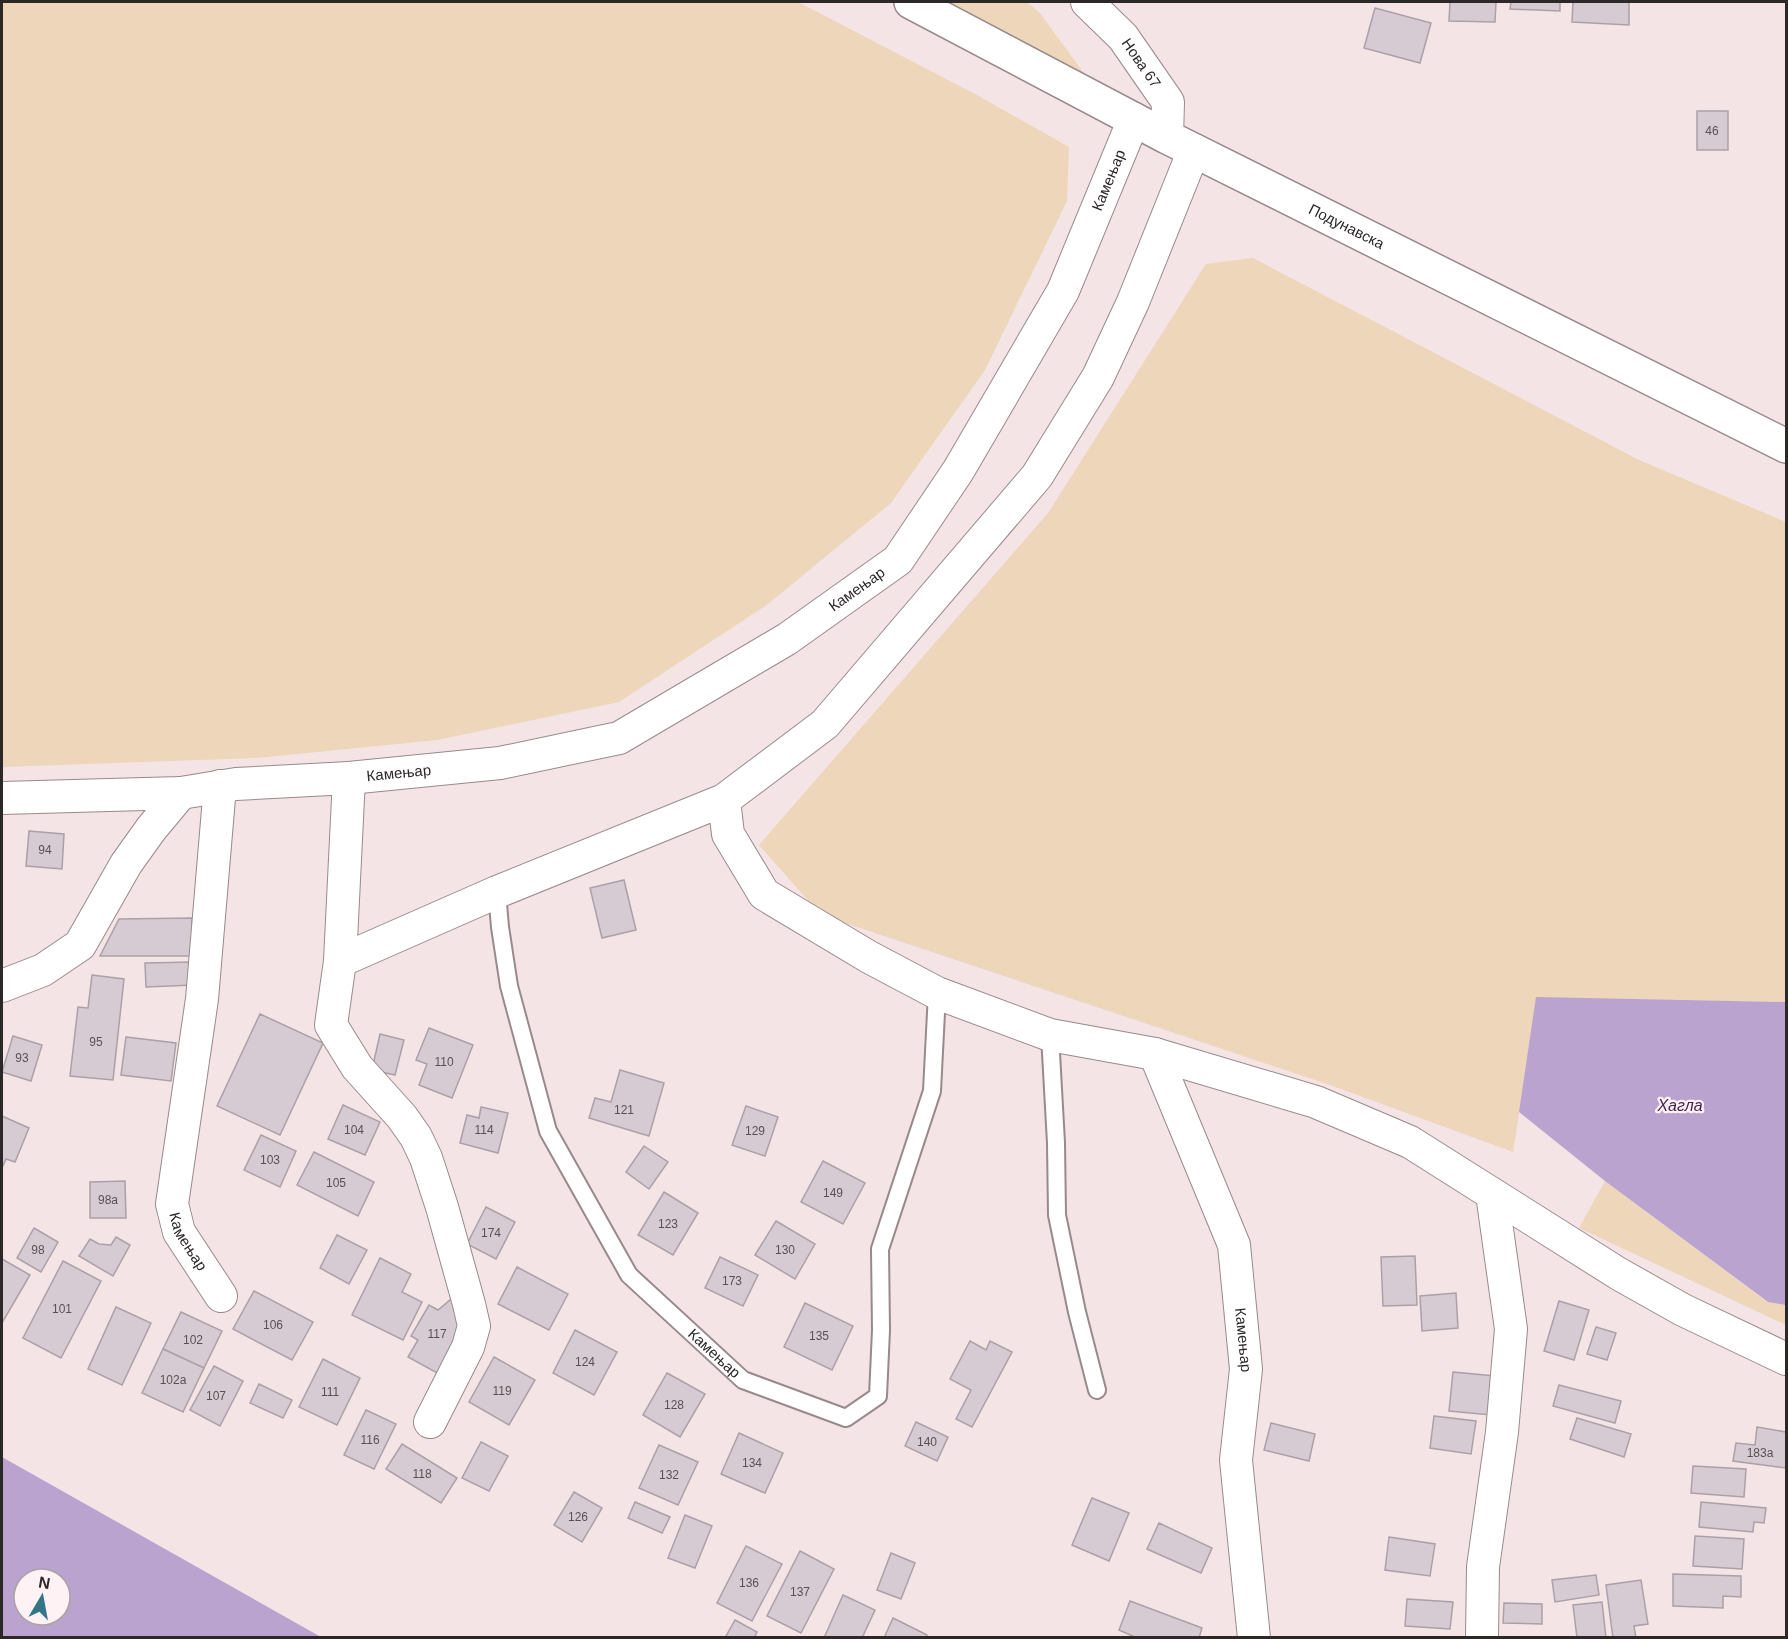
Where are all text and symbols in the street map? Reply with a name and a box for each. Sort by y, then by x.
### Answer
street label: Нова 67 [1119,35,1164,91]
house number: 46 [1705,124,1719,138]
street label: Камењар [1088,147,1128,213]
street label: Подунавска [1306,200,1388,252]
street label: Камењар [825,563,888,615]
street label: Камењар [366,761,432,784]
house number: 94 [38,843,52,857]
house number: 95 [89,1035,103,1049]
house number: 93 [15,1051,29,1065]
house number: 110 [434,1055,454,1069]
water label: Хагла [1656,1097,1703,1114]
house number: 121 [614,1103,634,1117]
house number: 104 [344,1123,364,1137]
house number: 114 [474,1123,494,1137]
house number: 129 [745,1124,765,1138]
house number: 103 [260,1153,280,1167]
house number: 105 [326,1176,346,1190]
house number: 149 [823,1186,843,1200]
house number: 98a [98,1193,118,1207]
street label: Камењар [166,1210,211,1274]
house number: 123 [658,1217,678,1231]
house number: 174 [481,1226,501,1240]
house number: 98 [31,1243,45,1257]
house number: 130 [775,1243,795,1257]
house number: 173 [722,1274,742,1288]
house number: 101 [52,1302,72,1316]
street label: Камењар [1232,1307,1255,1373]
house number: 106 [263,1318,283,1332]
street label: Камењар [685,1325,744,1381]
house number: 117 [427,1327,447,1341]
house number: 135 [809,1329,829,1343]
house number: 102 [183,1333,203,1347]
house number: 124 [575,1355,595,1369]
house number: 102a [160,1373,187,1387]
house number: 119 [492,1384,512,1398]
house number: 111 [321,1385,339,1399]
house number: 107 [206,1389,226,1403]
house number: 128 [664,1398,684,1412]
house number: 116 [360,1433,380,1447]
house number: 140 [917,1435,937,1449]
house number: 183a [1747,1446,1774,1460]
house number: 134 [742,1456,762,1470]
house number: 118 [412,1467,432,1481]
house number: 132 [659,1468,679,1482]
house number: 126 [568,1510,588,1524]
north arrow [12,1567,72,1627]
text: N [37,1573,52,1592]
house number: 136 [739,1576,759,1590]
house number: 137 [790,1585,810,1599]

